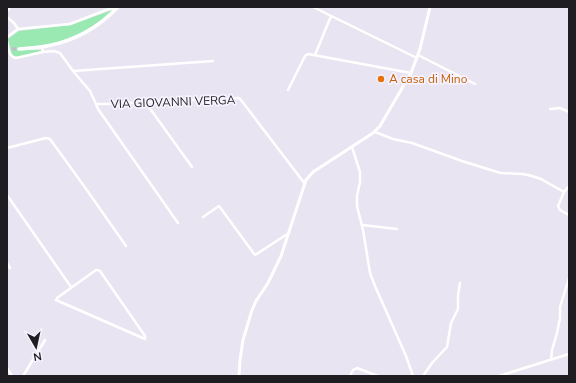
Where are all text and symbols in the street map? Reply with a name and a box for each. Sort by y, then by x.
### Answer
place label: A casa di Mino [389,71,468,87]
marker: A casa di Mino [376,74,386,84]
street label: VIA GIOVANNI VERGA [109,92,236,112]
north arrow [16,327,56,367]
text: N [32,348,43,364]

